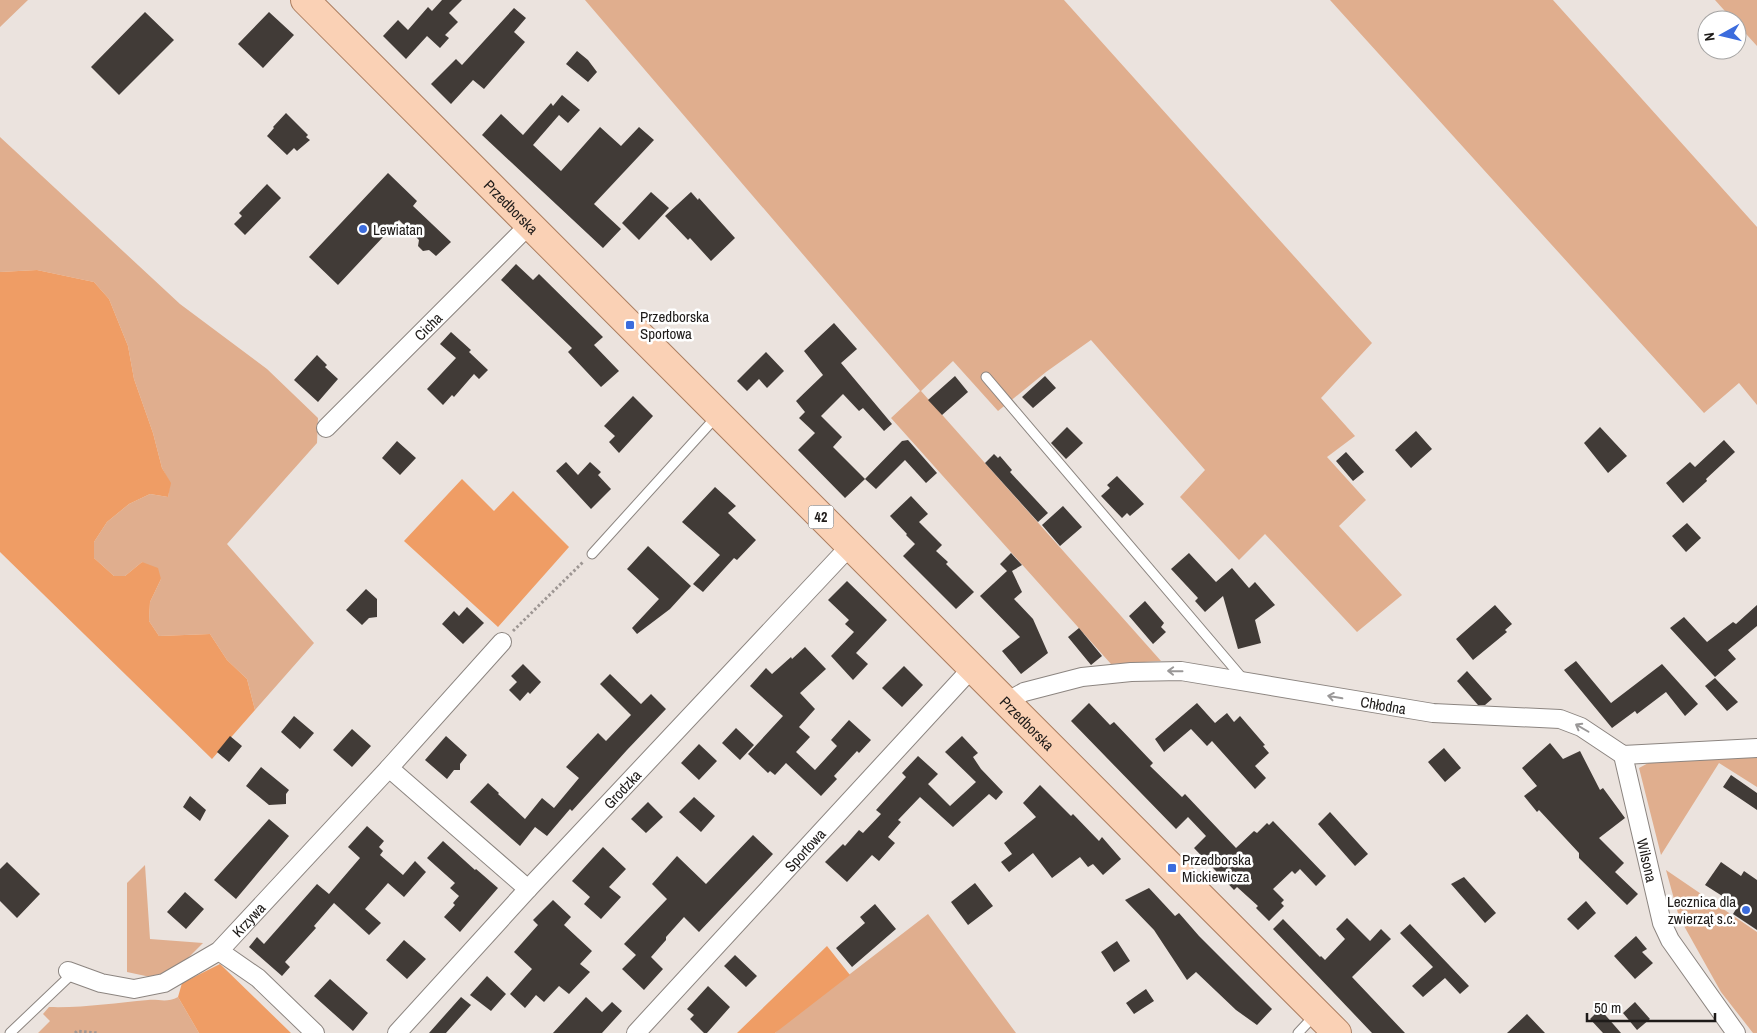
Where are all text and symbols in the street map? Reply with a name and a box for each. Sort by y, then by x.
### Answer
north arrow [1697,10,1747,60]
text: N [1700,31,1719,42]
street label: Przedborska [480,175,543,239]
place label: Lewiatan [373,219,423,240]
marker: Lewiatan [357,223,369,235]
place label: Przedborska Sportowa [640,306,709,344]
street label: Cicha [409,307,447,345]
marker: Przedborska Sportowa [624,319,636,331]
road number: 42 [808,506,834,528]
one-way arrow [1167,666,1183,676]
street label: Przedborska [995,691,1059,755]
one-way arrow [1328,691,1344,701]
street label: Chłodna [1359,691,1408,719]
one-way arrow [1575,723,1589,733]
street label: Grodzka [598,765,646,813]
street label: Sportowa [779,823,830,876]
street label: Wilsona [1632,836,1663,884]
place label: Przedborska Mickiewicza [1182,849,1251,887]
marker: Przedborska Mickiewicza [1166,862,1178,874]
place label: Lecznica dla zwierząt s.c. [1667,891,1736,929]
street label: Krzywa [227,897,270,941]
marker: Lecznica dla zwierząt s.c. [1740,904,1752,916]
scale bar [1587,990,1714,1022]
text: 50 m [1594,997,1621,1018]

